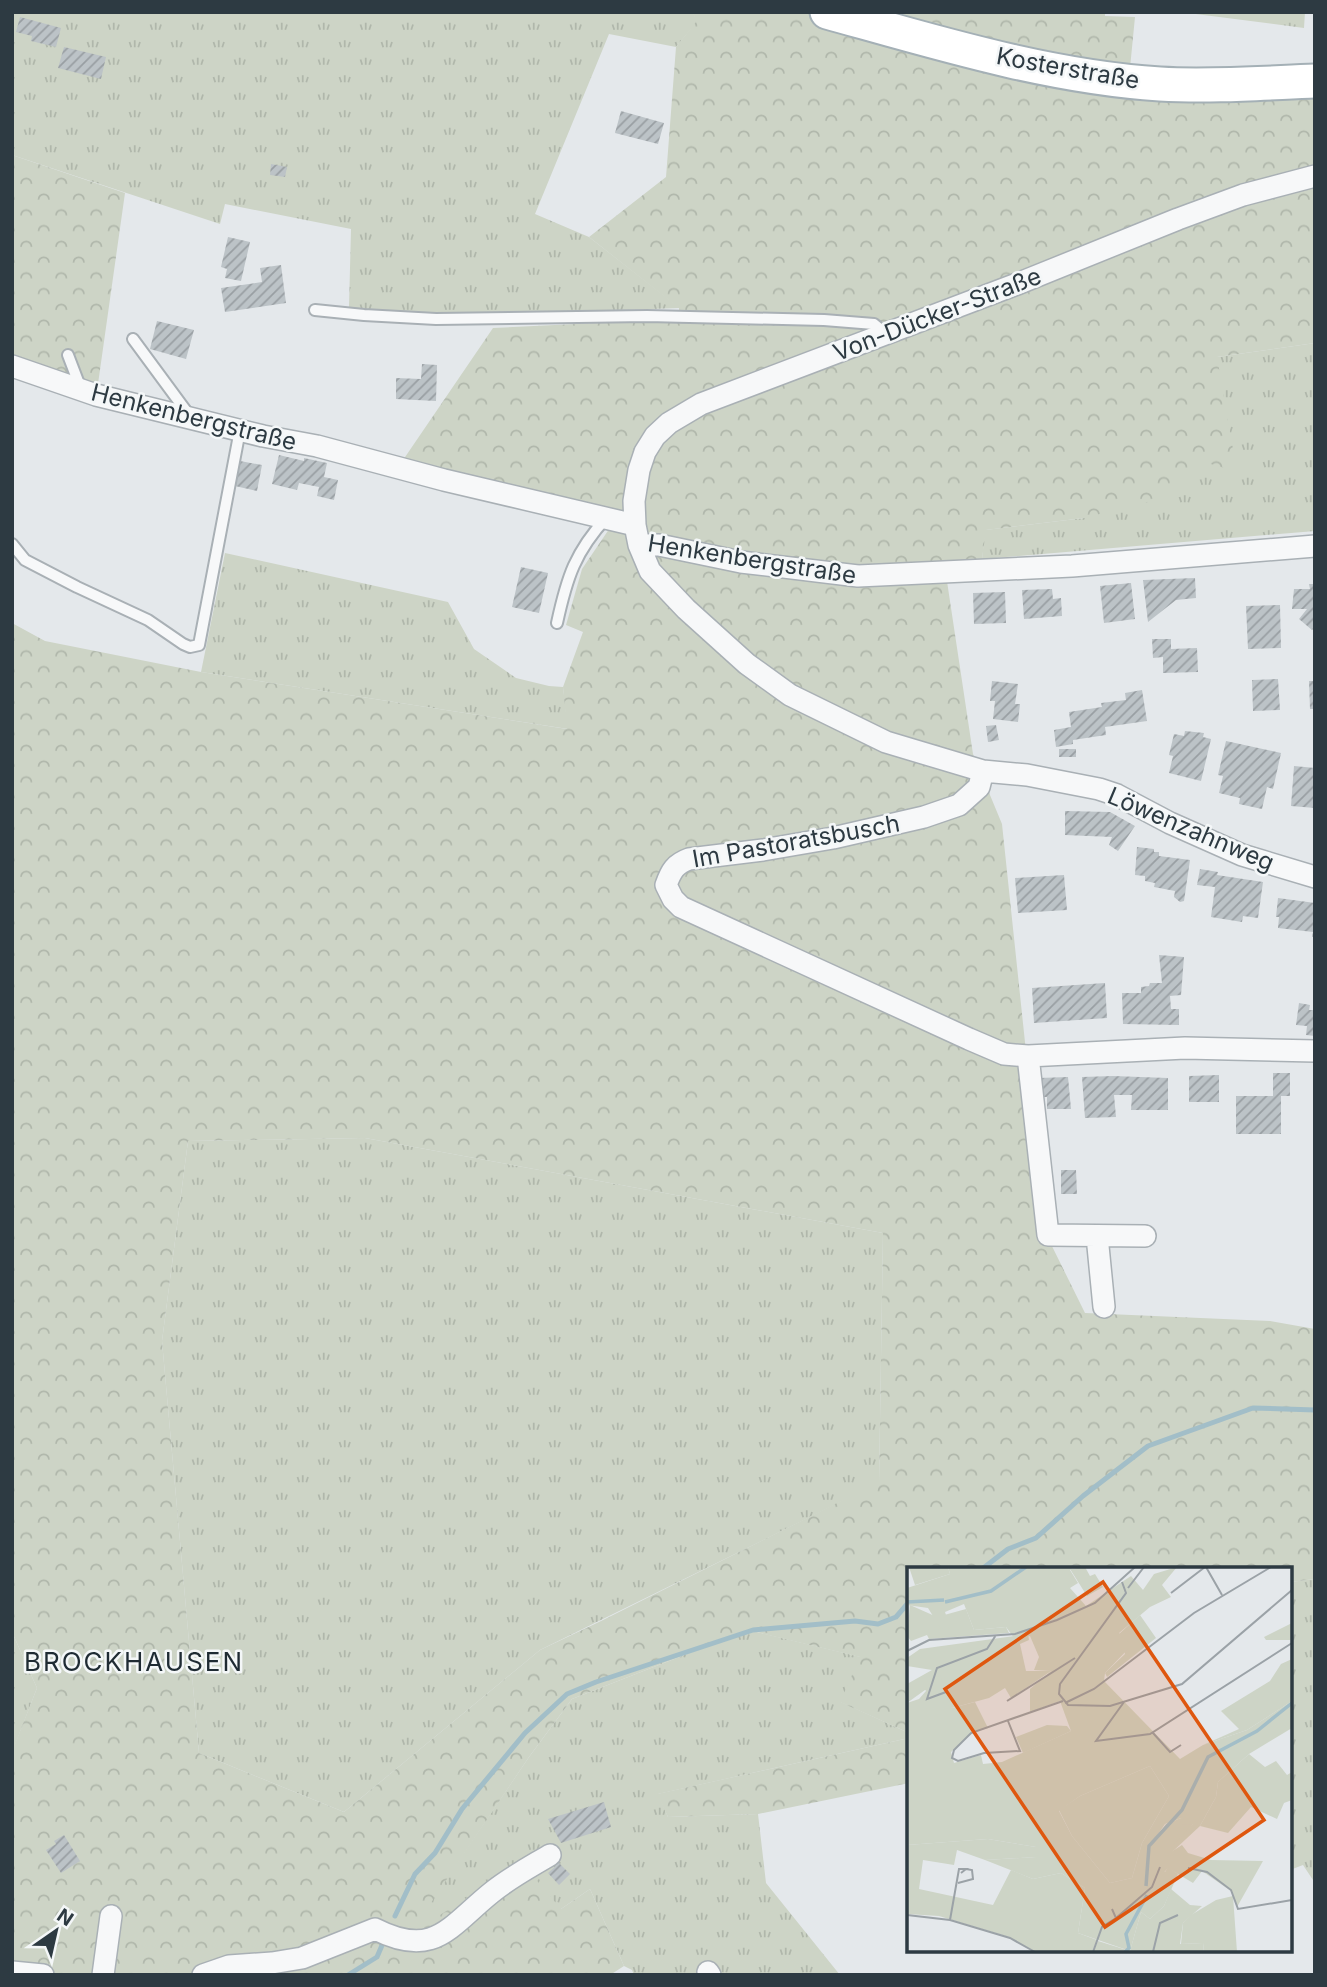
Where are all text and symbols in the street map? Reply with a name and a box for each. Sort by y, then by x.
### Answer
street label: Kosterstraße [994,41,1142,95]
street label: Von-Dücker-Straße [829,261,1045,367]
street label: Henkenbergstraße [88,377,300,457]
street label: Henkenbergstraße [646,528,858,590]
street label: Löwenzahnweg [1103,781,1279,877]
street label: Im Pastoratsbusch [690,808,902,874]
inset map [907,1567,1292,1952]
district label: BROCKHAUSEN [24,1646,244,1677]
north arrow [21,1896,91,1966]
text: N [53,1904,78,1931]

